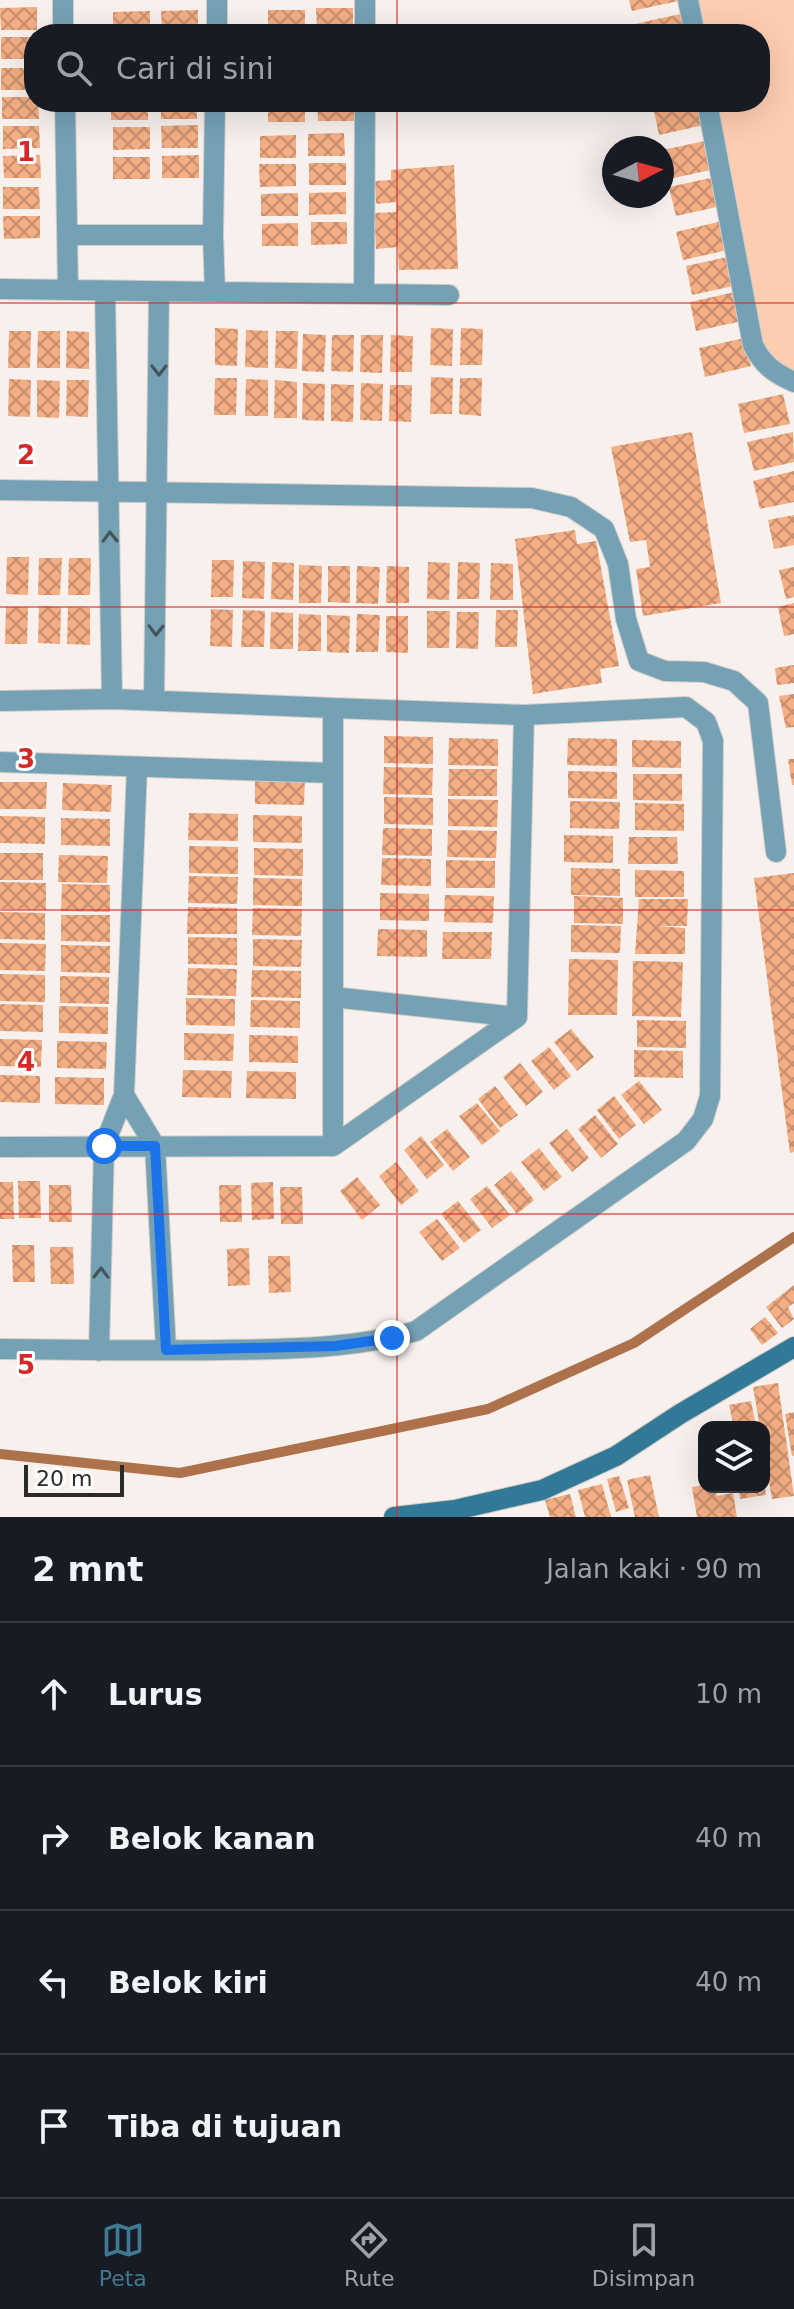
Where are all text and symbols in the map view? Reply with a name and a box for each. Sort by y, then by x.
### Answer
search box [24,24,770,112]
icon: search [52,46,96,90]
text: Cari di sini [116,51,274,86]
north arrow [602,136,674,208]
text: 1 [17,137,35,167]
one-way arrow [150,364,168,377]
text: 2 [17,440,35,470]
one-way arrow [102,530,119,543]
one-way arrow [147,624,164,637]
text: 3 [17,744,35,774]
text: 4 [17,1047,35,1077]
route start [86,1128,122,1164]
one-way arrow [92,1266,109,1279]
route end [374,1320,410,1356]
text: 5 [17,1350,35,1380]
map controls [698,1421,770,1493]
button: layers [698,1421,770,1493]
scale bar [24,1461,124,1497]
text: 20 m [36,1466,92,1491]
text: 2 mnt [32,1549,143,1589]
text: Jalan kaki · 90 m [546,1554,762,1584]
icon: ahead [32,1672,76,1716]
text: Lurus [108,1677,202,1712]
text: 10 m [695,1679,762,1709]
icon: right [32,1816,76,1860]
text: Belok kanan [108,1821,316,1856]
text: 40 m [695,1823,762,1853]
icon: left [32,1960,76,2004]
text: Belok kiri [108,1965,268,2000]
text: 40 m [695,1967,762,1997]
icon: arrive [32,2104,76,2148]
text: Tiba di tujuan [108,2109,342,2144]
tab: Peta [99,2218,147,2291]
tab: Rute [344,2218,395,2291]
tab: Disimpan [592,2218,695,2291]

